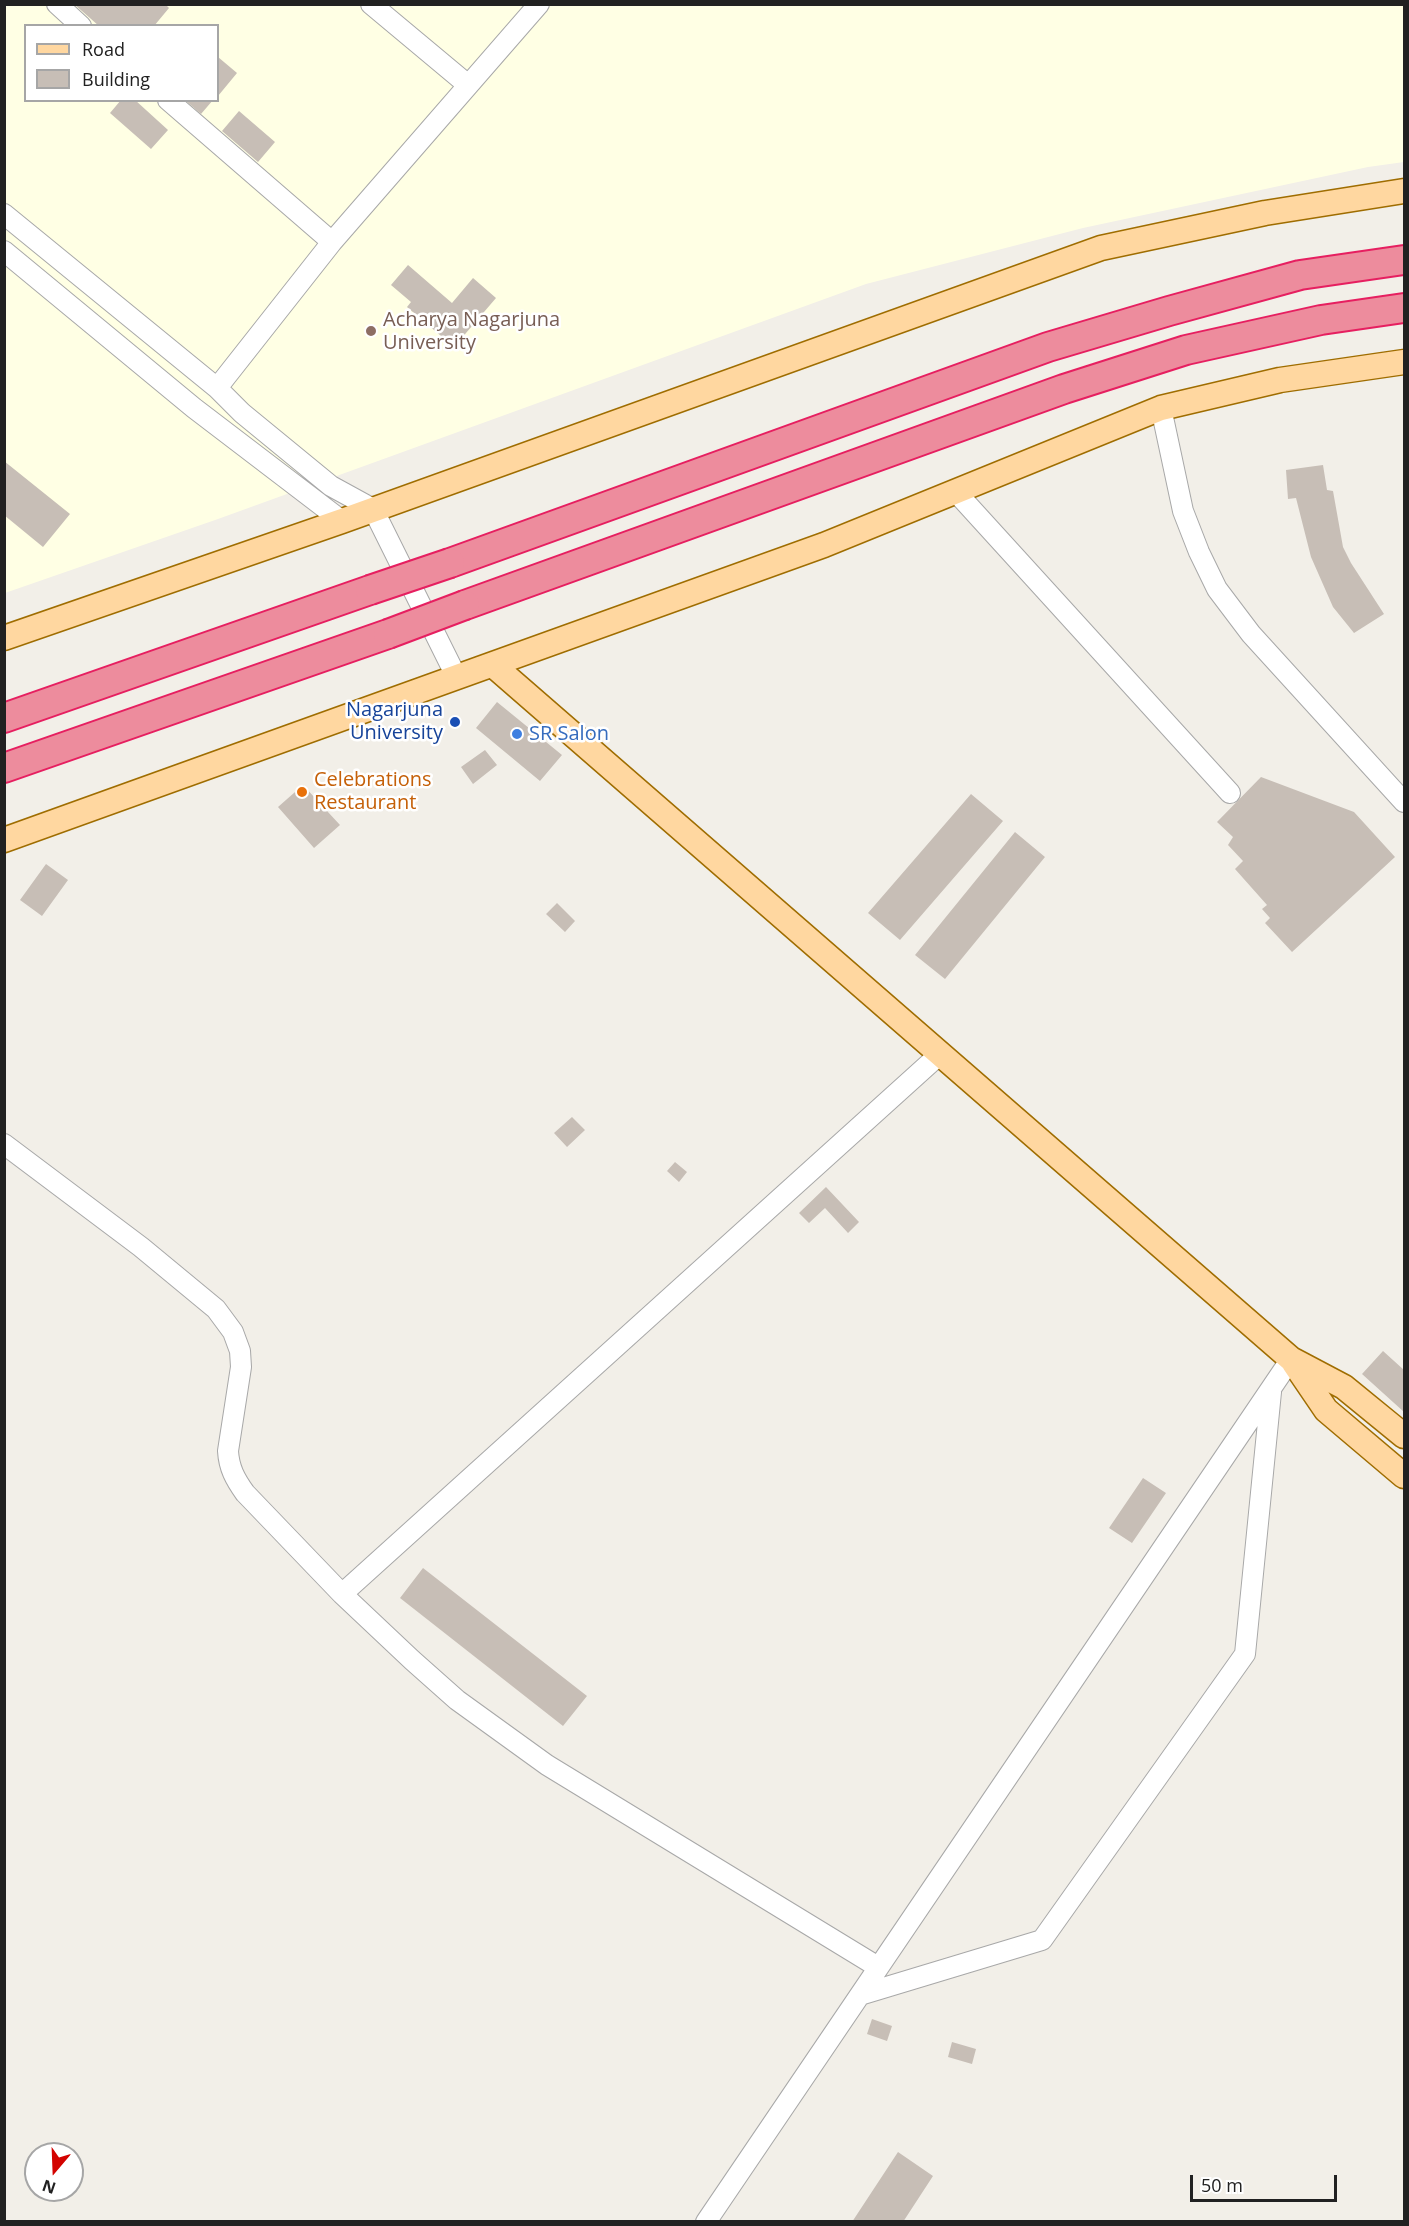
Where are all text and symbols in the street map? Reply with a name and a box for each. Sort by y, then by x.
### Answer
legend [24,24,219,102]
text: Road [82,37,125,61]
text: Building [82,67,150,91]
place label: Acharya Nagarjuna University [383,308,560,355]
marker: Acharya Nagarjuna University [364,324,378,338]
place label: Nagarjuna University [346,698,443,745]
marker: Nagarjuna University [448,715,462,729]
place label: SR Salon [529,722,609,746]
marker: SR Salon [510,727,524,741]
place label: Celebrations Restaurant [314,768,432,815]
marker: Celebrations Restaurant [295,785,309,799]
north arrow [24,2142,84,2202]
scale bar [1193,2163,1340,2201]
text: 50 m [1201,2173,1243,2197]
text: N [39,2175,59,2200]

